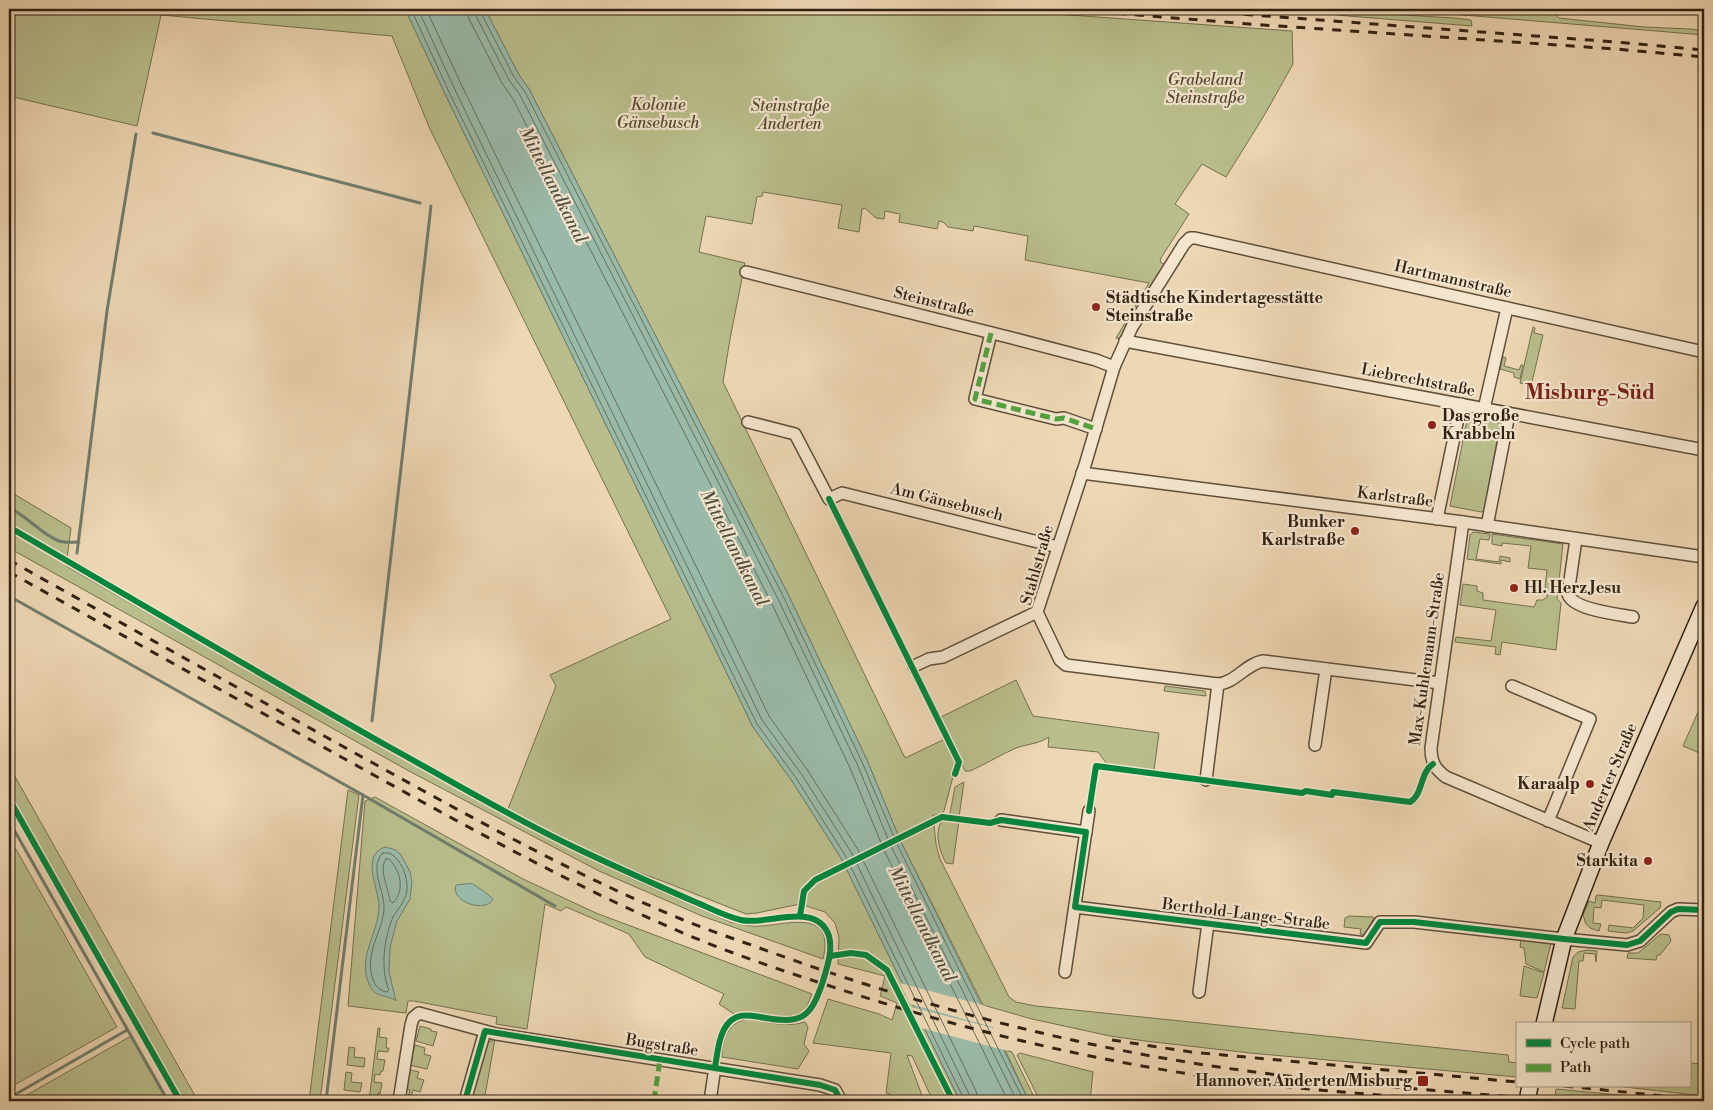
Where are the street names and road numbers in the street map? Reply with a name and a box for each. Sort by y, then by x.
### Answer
street label: Hartmannstraße [1392,256,1514,302]
street label: Steinstraße [892,282,976,322]
street label: Liebrechtstraße [1359,359,1477,401]
street label: Am Gänsebusch [888,478,1006,526]
street label: Karlstraße [1356,482,1434,512]
street label: Stahlstraße [1016,523,1058,607]
street label: Max-Kuhlemann-Straße [1405,571,1449,747]
street label: Anderter Straße [1578,720,1642,835]
street label: Berthold-Lange-Straße [1160,894,1331,934]
street label: Bugstraße [623,1029,700,1061]

